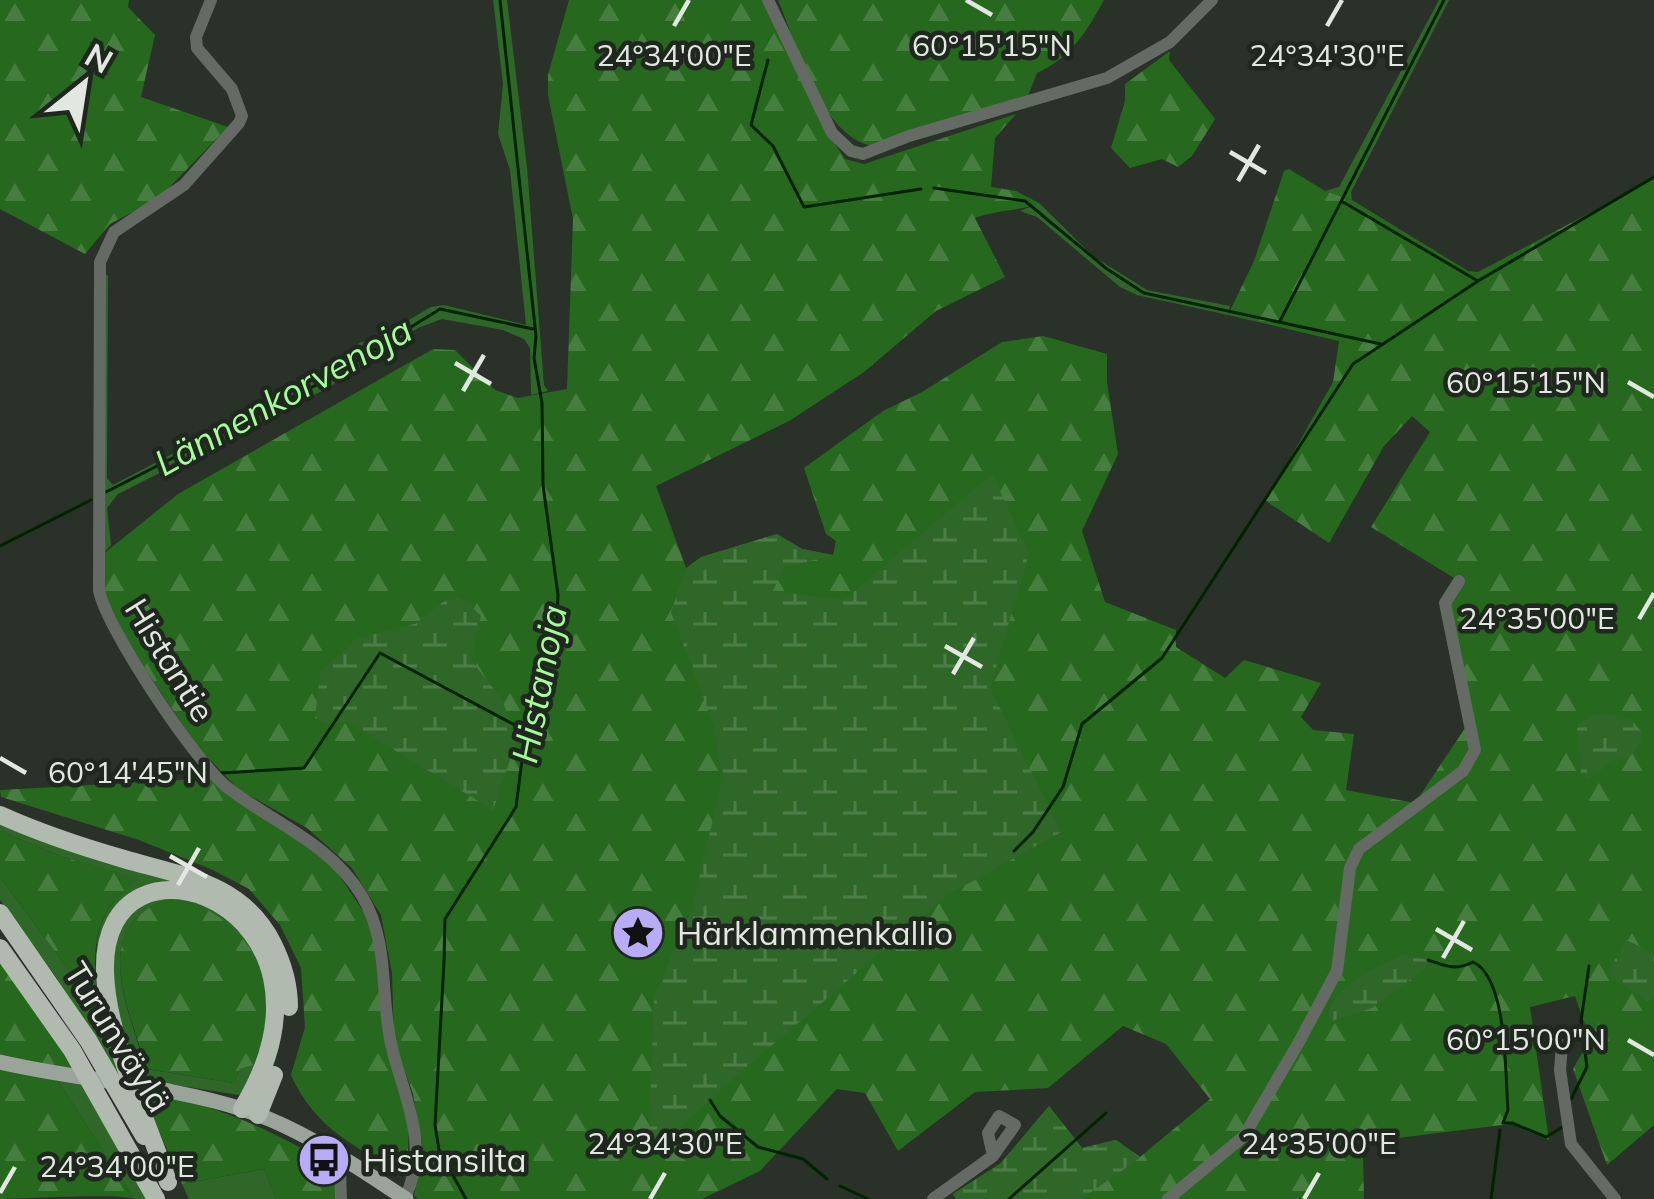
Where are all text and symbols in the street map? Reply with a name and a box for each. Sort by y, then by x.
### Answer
north arrow [24,24,144,144]
text: 60°15'15"N [912,26,1072,64]
text: N [78,34,120,82]
text: 24°34'00"E [596,36,752,74]
text: 24°34'30"E [1249,36,1405,74]
water label: Lännenkorvenoja [146,306,419,485]
text: 60°15'15"N [1446,363,1606,401]
street label: Histantie [117,591,224,729]
text: 24°35'00"E [1459,599,1615,637]
water label: Histanoja [501,601,576,767]
text: 60°14'45"N [48,753,208,791]
place icon: Härklammenkallio [610,905,666,961]
place label: Härklammenkallio [677,912,953,953]
street label: Turunväylä [56,954,181,1119]
text: 60°15'00"N [1446,1020,1606,1058]
text: 24°34'30"E [587,1124,743,1162]
text: 24°35'00"E [1241,1124,1397,1162]
bus stop icon: Histansilta [296,1132,352,1188]
place label: Histansilta [363,1139,526,1180]
text: 24°34'00"E [39,1147,195,1185]

